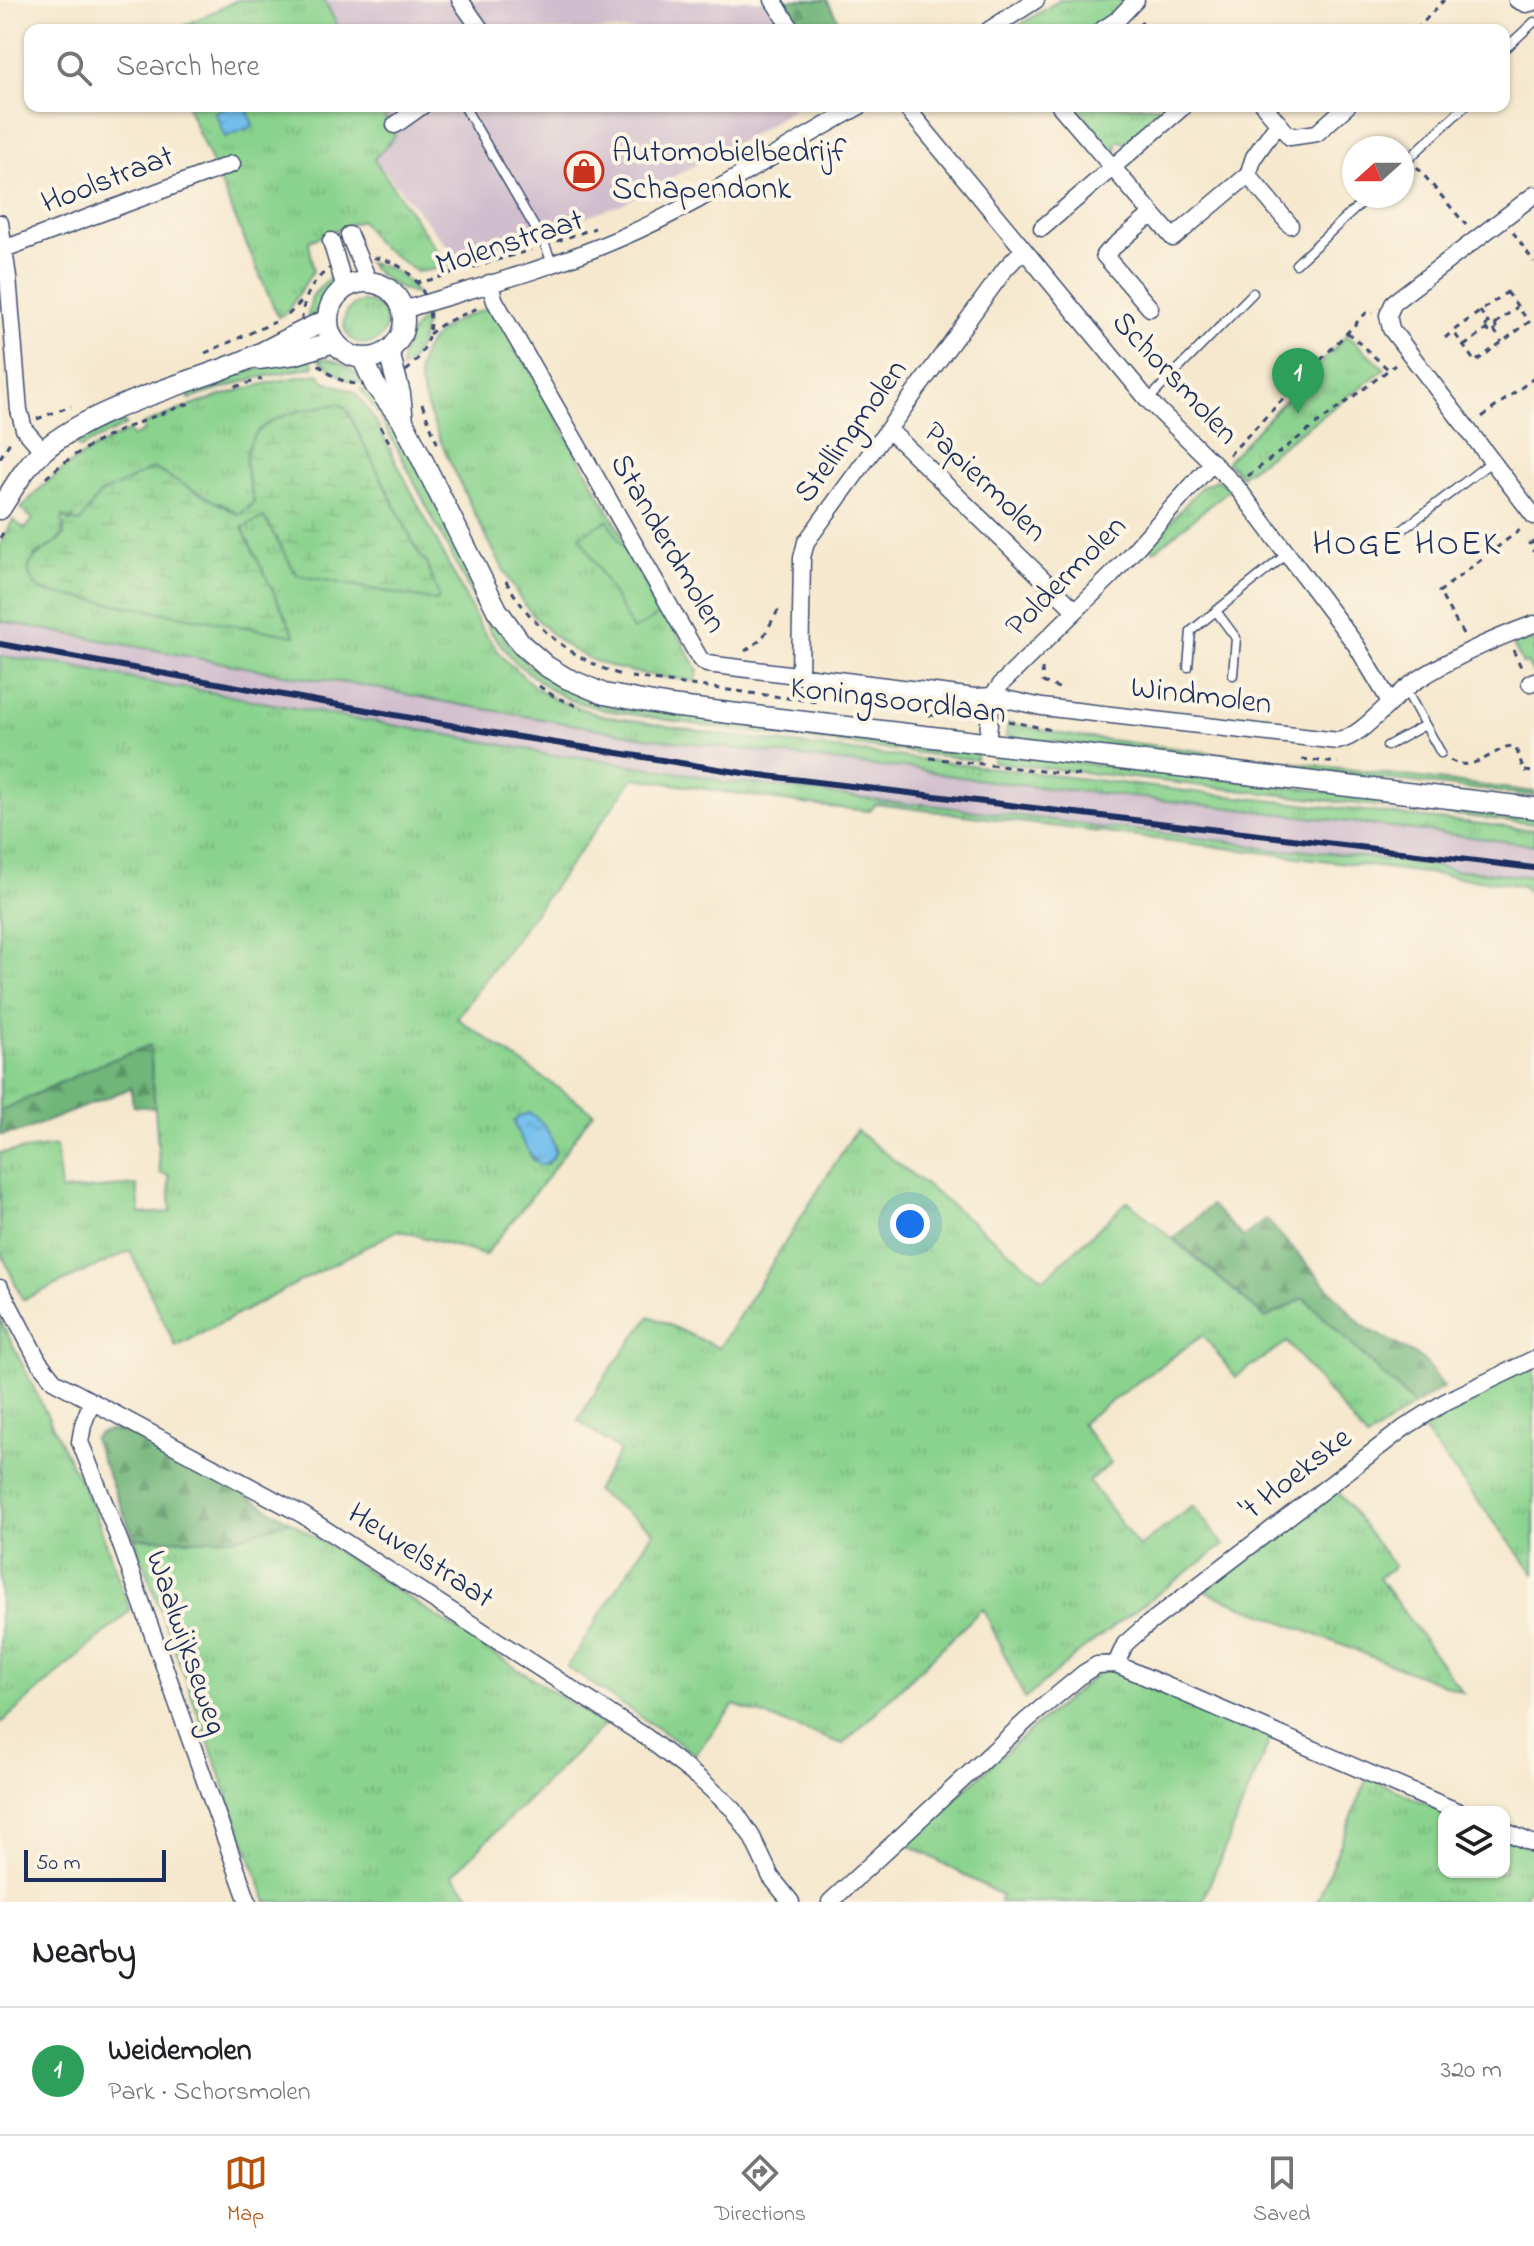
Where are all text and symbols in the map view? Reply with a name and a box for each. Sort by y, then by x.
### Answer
search box [24,24,1510,112]
icon: search [52,46,96,90]
text: Search here [116,46,260,90]
place label: Automobielbedrijf Schapendonk [612,130,846,214]
street label: Hoolstraat [35,134,181,228]
north arrow [1342,136,1414,208]
shop icon: Automobielbedrijf Schapendonk [563,150,605,192]
street label: Molenstraat [430,198,590,290]
street label: Schorsmolen [1099,301,1249,457]
pin: 1 [1272,348,1324,414]
street label: Stellingmolen [784,350,920,514]
street label: Papiermolen [911,411,1057,555]
street label: Standerdmolen [597,445,737,643]
street label: Poldermolen [995,505,1139,649]
district label: HOGE HOEK [1312,521,1502,571]
street label: Koningsoordlaan [787,665,1009,739]
street label: Windmolen [1128,665,1274,729]
your location [890,1204,930,1244]
street label: 't Hoekske [1231,1416,1363,1534]
street label: Heuvelstraat [337,1492,503,1622]
street label: Waalwijkseweg [131,1544,239,1742]
map controls [1438,1806,1510,1878]
button: layers [1438,1806,1510,1878]
scale bar [24,1846,166,1882]
text: 50 m [36,1848,81,1880]
text: Nearby [32,1929,136,1979]
text: Weidemolen [108,2030,252,2074]
text: 1 [54,2052,62,2090]
text: 320 m [1440,2052,1502,2090]
text: Park · Schorsmolen [108,2074,311,2112]
tab: Map [224,2151,268,2231]
tab: Directions [715,2151,806,2231]
tab: Saved [1253,2151,1310,2231]

